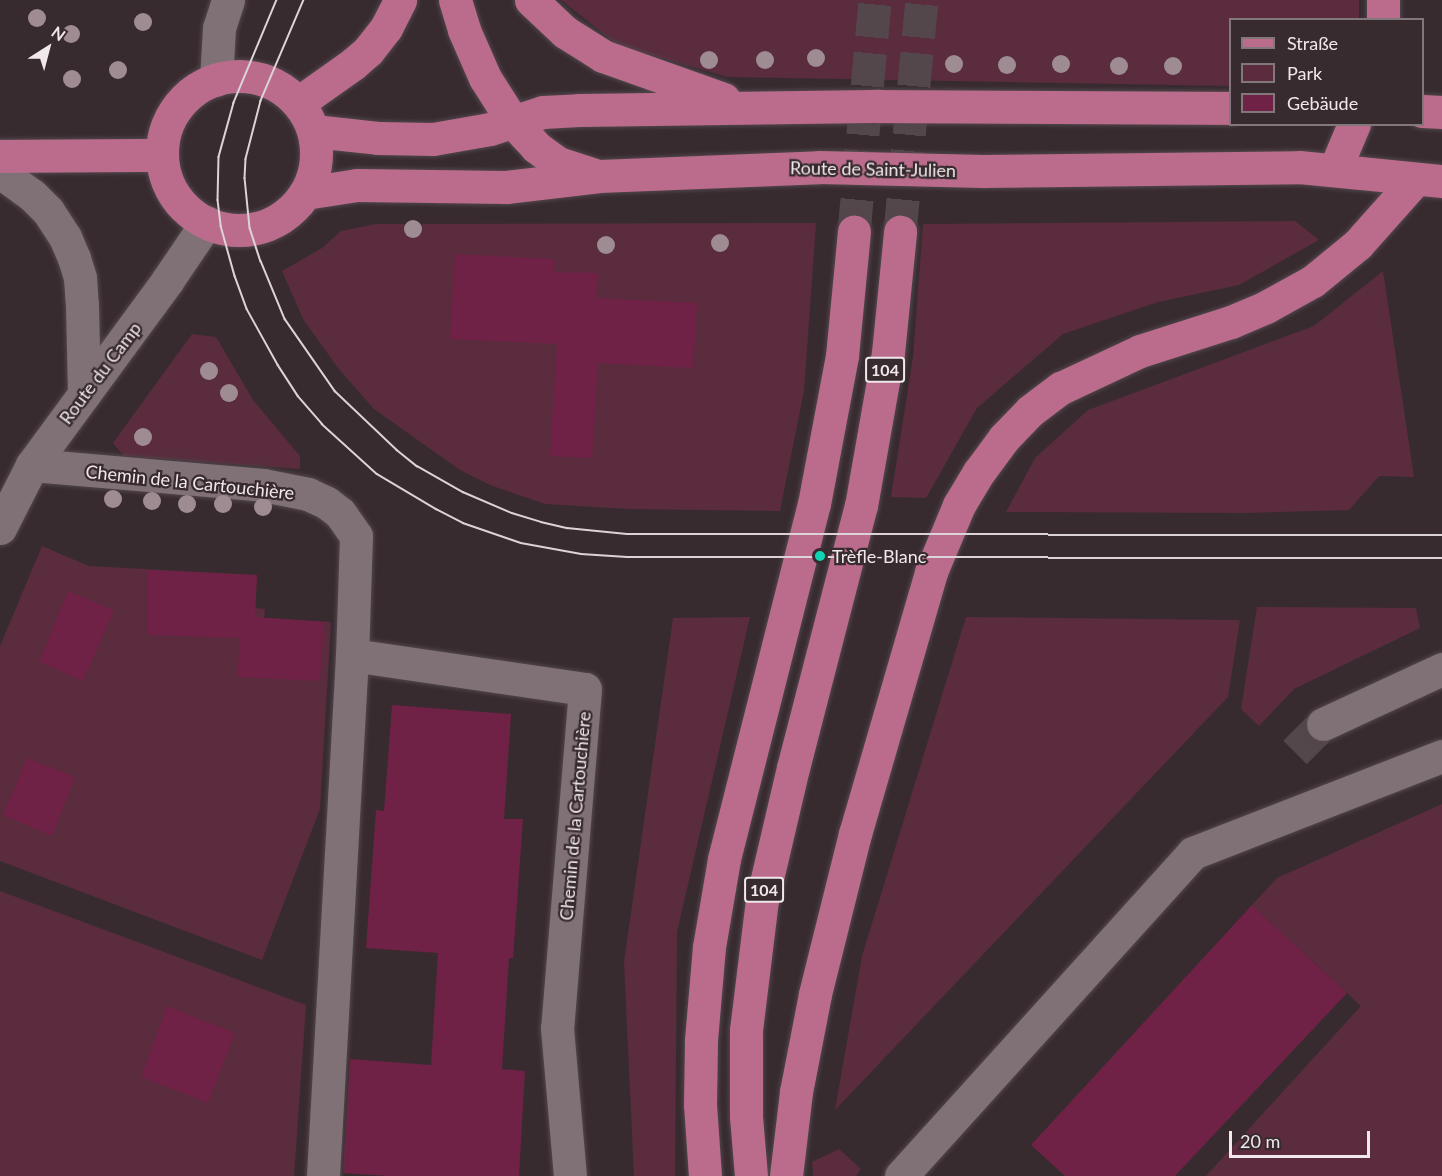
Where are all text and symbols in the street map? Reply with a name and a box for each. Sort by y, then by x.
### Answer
north arrow [18,18,78,78]
legend [1229,18,1424,126]
text: N [48,22,69,44]
text: Straße [1287,32,1338,54]
text: Park [1287,62,1322,84]
text: Gebäude [1287,92,1358,114]
street label: Route de Saint-Julien [790,157,956,181]
street label: Route du Camp [55,318,145,428]
road number: 104 [864,357,906,383]
street label: Chemin de la Cartouchière [85,460,295,504]
place label: Trèfle-Blanc [832,545,926,567]
marker: Trèfle-Blanc [813,549,827,563]
street label: Chemin de la Cartouchière [555,711,595,921]
road number: 104 [743,877,785,903]
scale bar [1232,1119,1373,1157]
text: 20 m [1240,1130,1280,1152]

